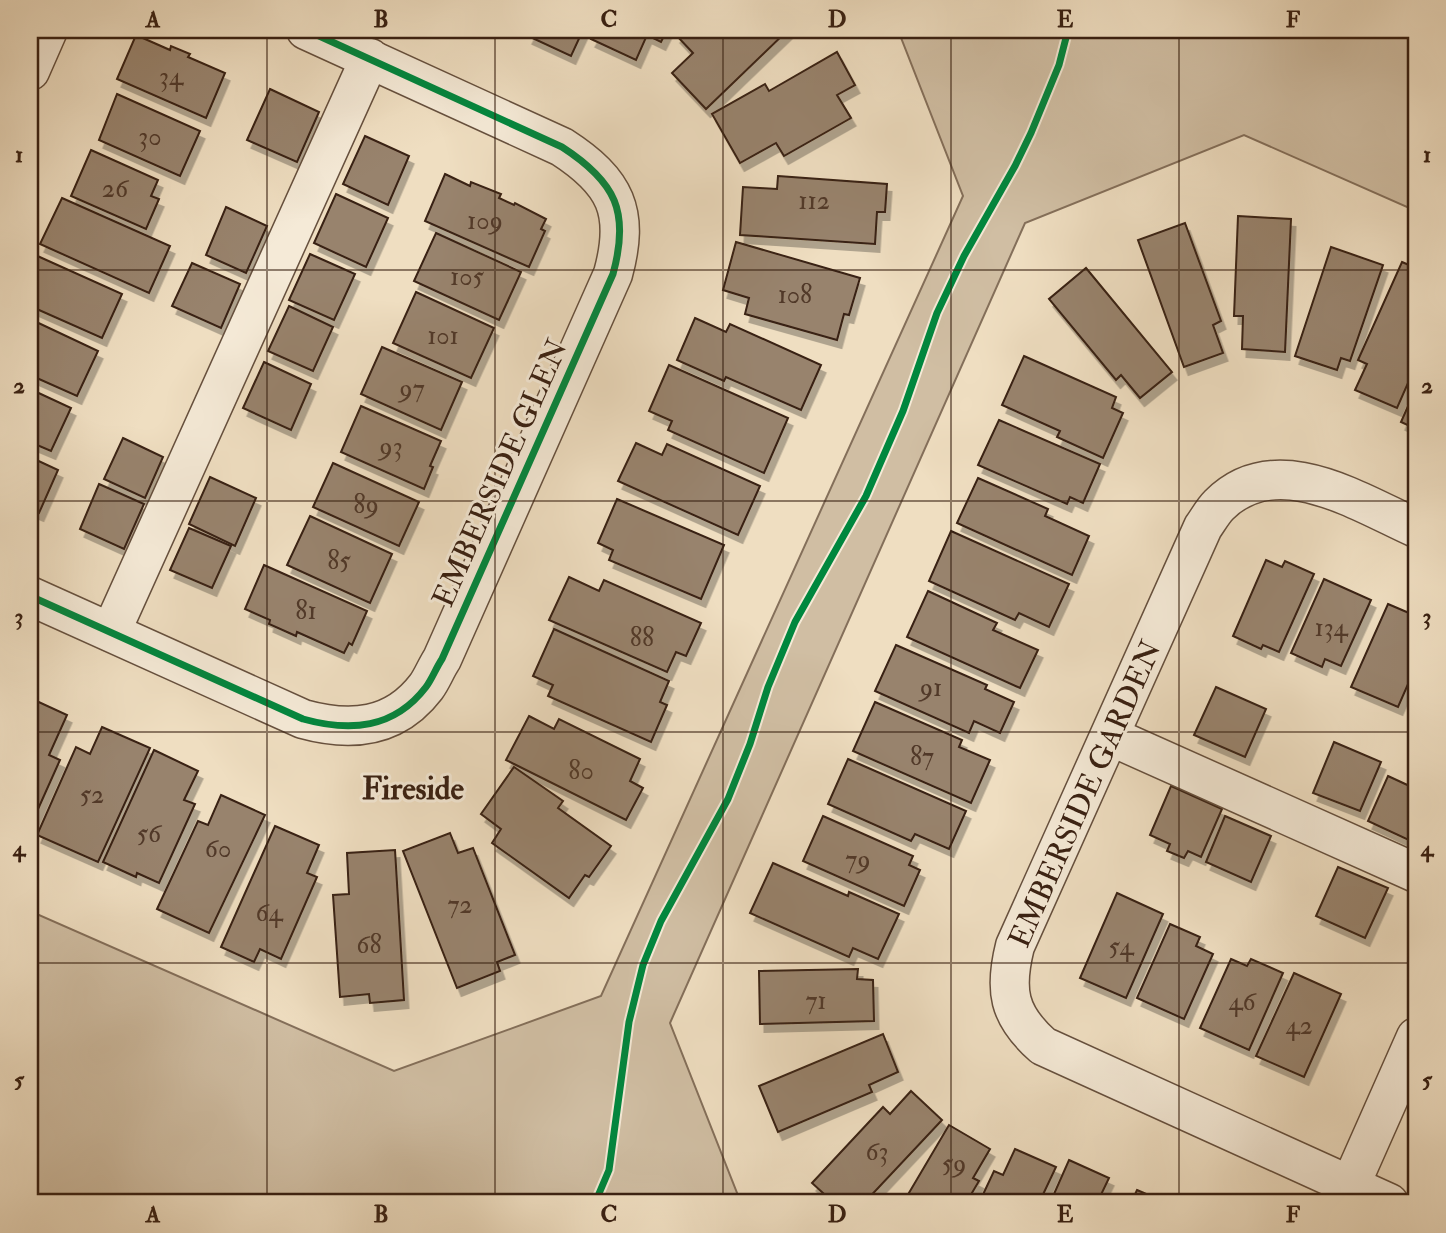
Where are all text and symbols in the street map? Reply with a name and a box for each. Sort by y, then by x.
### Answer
text: A [145,5,161,34]
text: B [373,5,389,34]
text: C [601,5,617,34]
text: D [828,5,846,34]
text: E [1057,5,1074,34]
text: F [1286,5,1301,34]
house number: 34 [159,61,184,93]
house number: 30 [138,121,162,153]
text: 1 [15,140,23,169]
text: 1 [1423,140,1431,169]
house number: 26 [102,173,130,205]
house number: 112 [798,185,830,217]
house number: 109 [467,205,503,237]
house number: 105 [450,261,485,293]
house number: 108 [778,279,812,311]
house number: 101 [427,320,459,352]
street label: EMBERSIDE GLEN [425,333,576,613]
text: 2 [13,371,25,400]
text: 2 [1421,371,1433,400]
house number: 97 [397,373,425,405]
house number: 93 [377,431,403,463]
house number: 89 [353,489,379,521]
house number: 85 [327,545,351,577]
house number: 81 [295,595,317,627]
text: 3 [15,602,23,631]
text: 3 [1423,602,1431,631]
house number: 134 [1314,612,1349,644]
house number: 88 [630,622,654,654]
street label: EMBERSIDE GARDEN [1001,635,1170,954]
house number: 91 [918,672,942,704]
house number: 87 [910,741,934,773]
house number: 80 [568,755,594,787]
district label: Fireside [362,769,465,809]
house number: 52 [80,779,104,811]
house number: 56 [137,818,163,850]
house number: 60 [205,833,231,865]
text: 4 [12,834,27,863]
text: 4 [1420,834,1435,863]
house number: 79 [845,844,871,876]
house number: 72 [447,889,473,921]
house number: 64 [255,897,284,929]
house number: 68 [356,929,382,961]
house number: 54 [1109,931,1134,963]
house number: 71 [805,985,827,1017]
house number: 46 [1228,986,1257,1018]
house number: 42 [1285,1010,1313,1042]
text: 5 [14,1065,25,1094]
text: 5 [1422,1065,1433,1094]
house number: 63 [865,1136,889,1168]
house number: 59 [942,1148,966,1180]
text: A [145,1200,161,1229]
text: B [373,1200,389,1229]
text: C [601,1200,617,1229]
text: D [828,1200,846,1229]
text: E [1057,1200,1074,1229]
text: F [1286,1200,1301,1229]

